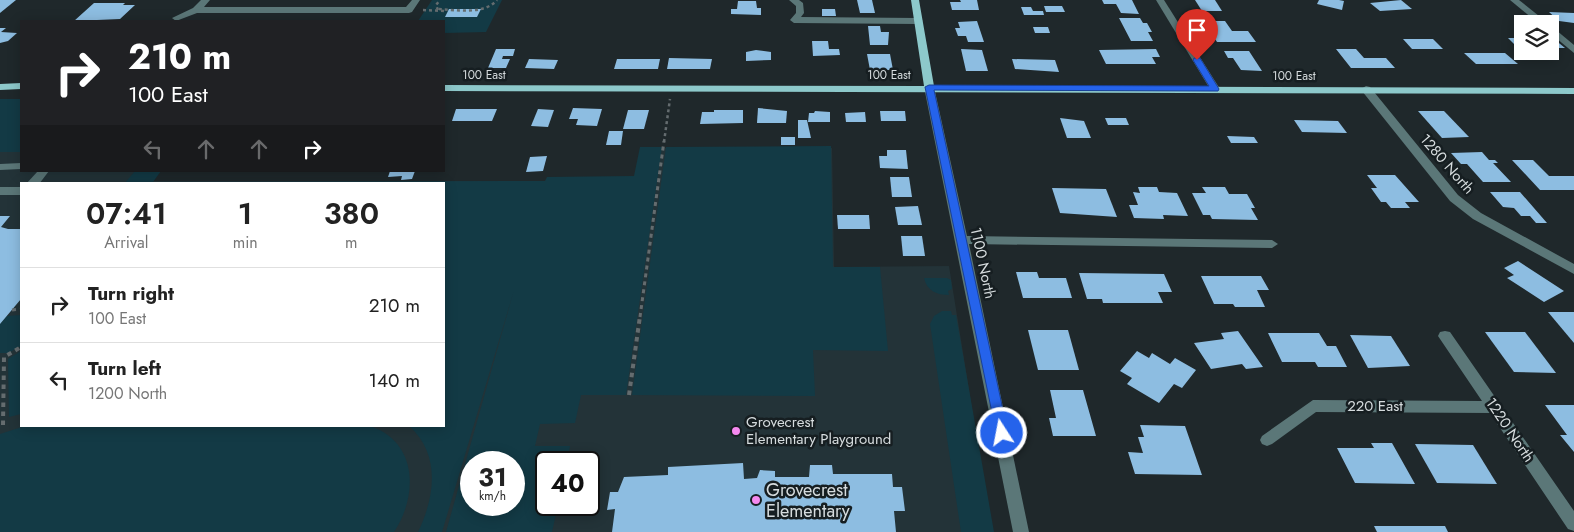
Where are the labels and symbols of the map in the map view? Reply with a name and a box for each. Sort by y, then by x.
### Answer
pin [1176,9,1218,60]
street label: 100 East [462,66,506,84]
street label: 100 East [867,66,911,84]
street label: 100 East [1272,67,1316,85]
street label: 1280 North [1415,129,1479,199]
street label: 1100 North [965,225,1001,301]
street label: 1220 North [1480,393,1540,467]
street label: 220 East [1347,395,1403,417]
position arrow [975,406,1027,458]
place label: Grovecrest Elementary Playground [746,411,891,450]
marker: Grovecrest Elementary Playground [730,425,742,437]
speed limit sign: 40 [535,451,600,516]
place label: Grovecrest Elementary [766,477,850,524]
marker: Grovecrest Elementary [750,494,762,506]

